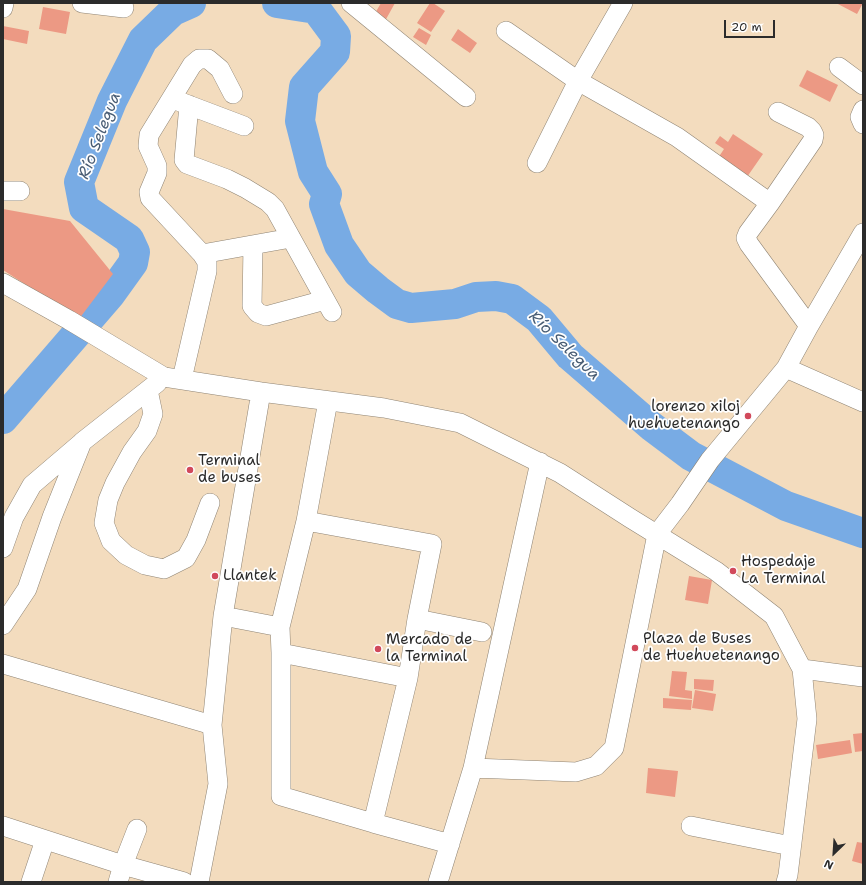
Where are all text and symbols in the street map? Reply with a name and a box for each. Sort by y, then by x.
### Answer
scale bar [726,12,777,38]
text: 20 m [731,19,762,35]
water label: Río Selegua [75,90,125,182]
water label: Río Selegua [525,307,603,385]
place label: lorenzo xiloj huehuetenango [628,398,740,433]
marker: lorenzo xiloj huehuetenango [743,411,753,421]
place label: Terminal de buses [198,452,261,487]
marker: Terminal de buses [185,465,195,475]
place label: Hospedaje La Terminal [741,553,826,588]
marker: Hospedaje La Terminal [728,566,738,576]
place label: Llantek [223,567,277,585]
marker: Llantek [210,571,220,581]
place label: Plaza de Buses de Huehuetenango [643,630,780,665]
place label: Mercado de la Terminal [386,631,473,666]
marker: Plaza de Buses de Huehuetenango [630,643,640,653]
marker: Mercado de la Terminal [373,644,383,654]
north arrow [814,833,854,873]
text: N [822,856,836,873]

